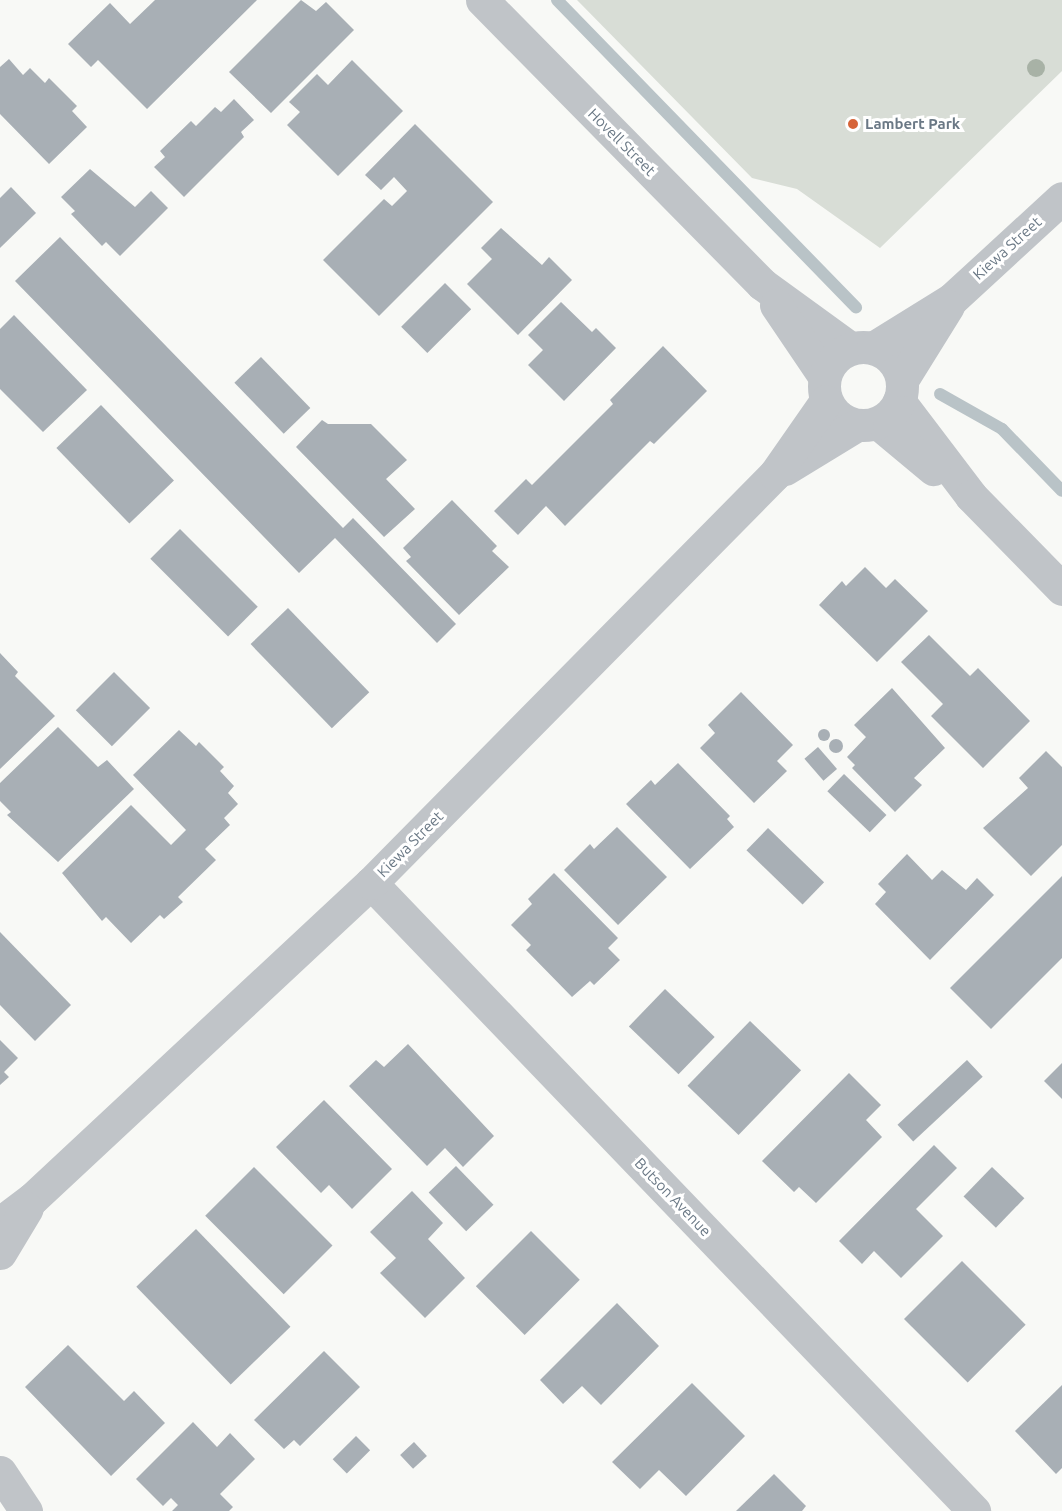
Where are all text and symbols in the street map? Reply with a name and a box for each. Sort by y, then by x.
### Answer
street label: Hovell Street [585,105,659,179]
place label: Lambert Park [865,115,960,133]
marker: Lambert Park [846,117,860,131]
street label: Kiewa Street [969,213,1045,283]
street label: Kiewa Street [373,807,447,881]
street label: Butson Avenue [631,1154,715,1240]

